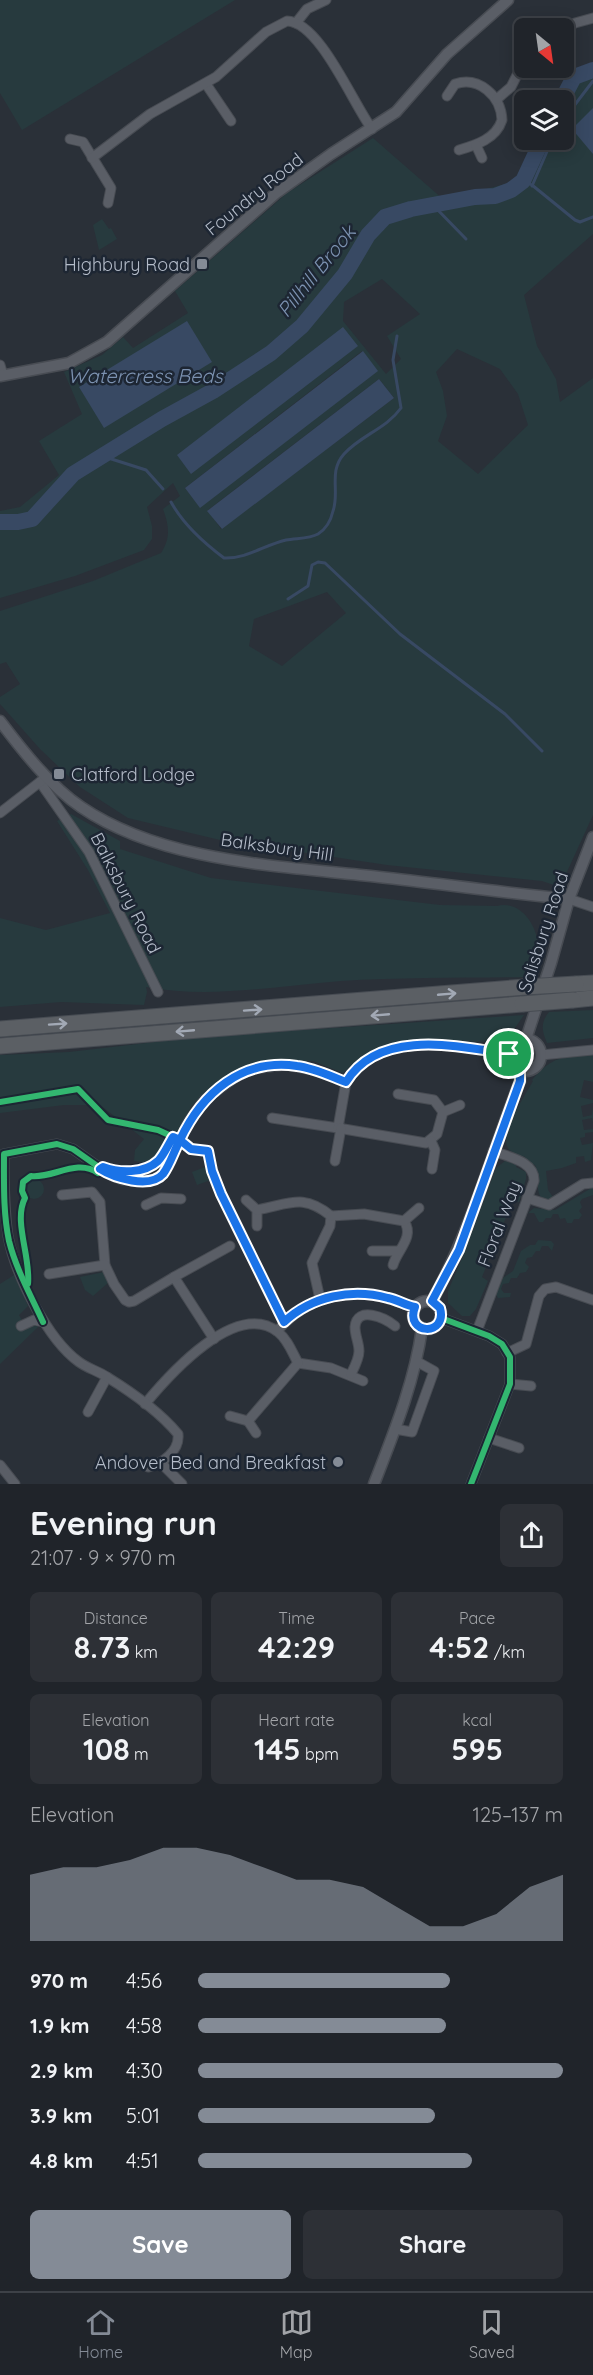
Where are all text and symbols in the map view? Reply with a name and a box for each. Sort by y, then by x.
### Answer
north arrow [514,18,574,78]
map controls [514,18,574,150]
button: layers [514,90,574,150]
street label: Foundry Road [200,148,308,240]
water label: Pillhill Brook [271,218,362,322]
place label: Highbury Road [64,253,190,276]
marker: Highbury Road [195,257,209,271]
water label: Watercress Beds [67,363,224,388]
place label: Clatford Lodge [71,763,195,786]
marker: Clatford Lodge [52,767,66,781]
street label: Balksbury Hill [219,828,335,866]
street label: Balksbury Road [86,829,166,957]
street label: Salisbury Road [513,869,573,995]
one-way arrow [437,988,457,999]
one-way arrow [242,1004,262,1015]
one-way arrow [370,1010,390,1021]
one-way arrow [48,1019,68,1030]
one-way arrow [176,1026,196,1037]
pin [483,1028,534,1079]
icon: arrive [492,1037,525,1070]
street label: Floral Way [472,1178,526,1270]
place label: Andover Bed and Breakfast [95,1451,326,1474]
marker: Andover Bed and Breakfast [331,1455,345,1469]
text: Evening run [30,1502,217,1543]
button: share [500,1504,563,1567]
text: 21:07 · 9 × 970 m [30,1545,176,1570]
text: Distance [84,1608,148,1628]
text: Time [278,1608,315,1628]
text: Pace [459,1608,495,1628]
text: 8.73 [74,1628,130,1666]
text: 42:29 [258,1628,335,1666]
text: 4:52 [429,1628,489,1666]
text: km [130,1642,158,1662]
text: /km [489,1642,525,1662]
text: Elevation [82,1710,150,1730]
text: Heart rate [258,1710,335,1730]
text: kcal [462,1710,492,1730]
text: 108 [83,1730,130,1768]
text: 145 [254,1730,301,1768]
text: 595 [451,1730,503,1768]
text: m [130,1744,149,1764]
text: bpm [301,1744,339,1764]
text: Elevation [30,1802,114,1827]
text: 125–137 m [473,1802,563,1827]
text: 970 m [30,1968,88,1993]
text: 4:56 [126,1968,162,1993]
text: 1.9 km [30,2013,90,2038]
text: 4:58 [126,2013,162,2038]
text: 2.9 km [30,2058,93,2083]
text: 4:30 [126,2058,163,2083]
text: 3.9 km [30,2103,93,2128]
text: 5:01 [126,2103,160,2128]
text: 4.8 km [30,2148,93,2173]
text: 4:51 [126,2148,159,2173]
button: Save [30,2210,291,2279]
button: Share [303,2210,563,2279]
tab: Home [78,2306,123,2362]
tab: Map [280,2306,313,2362]
tab: Saved [469,2306,515,2362]

